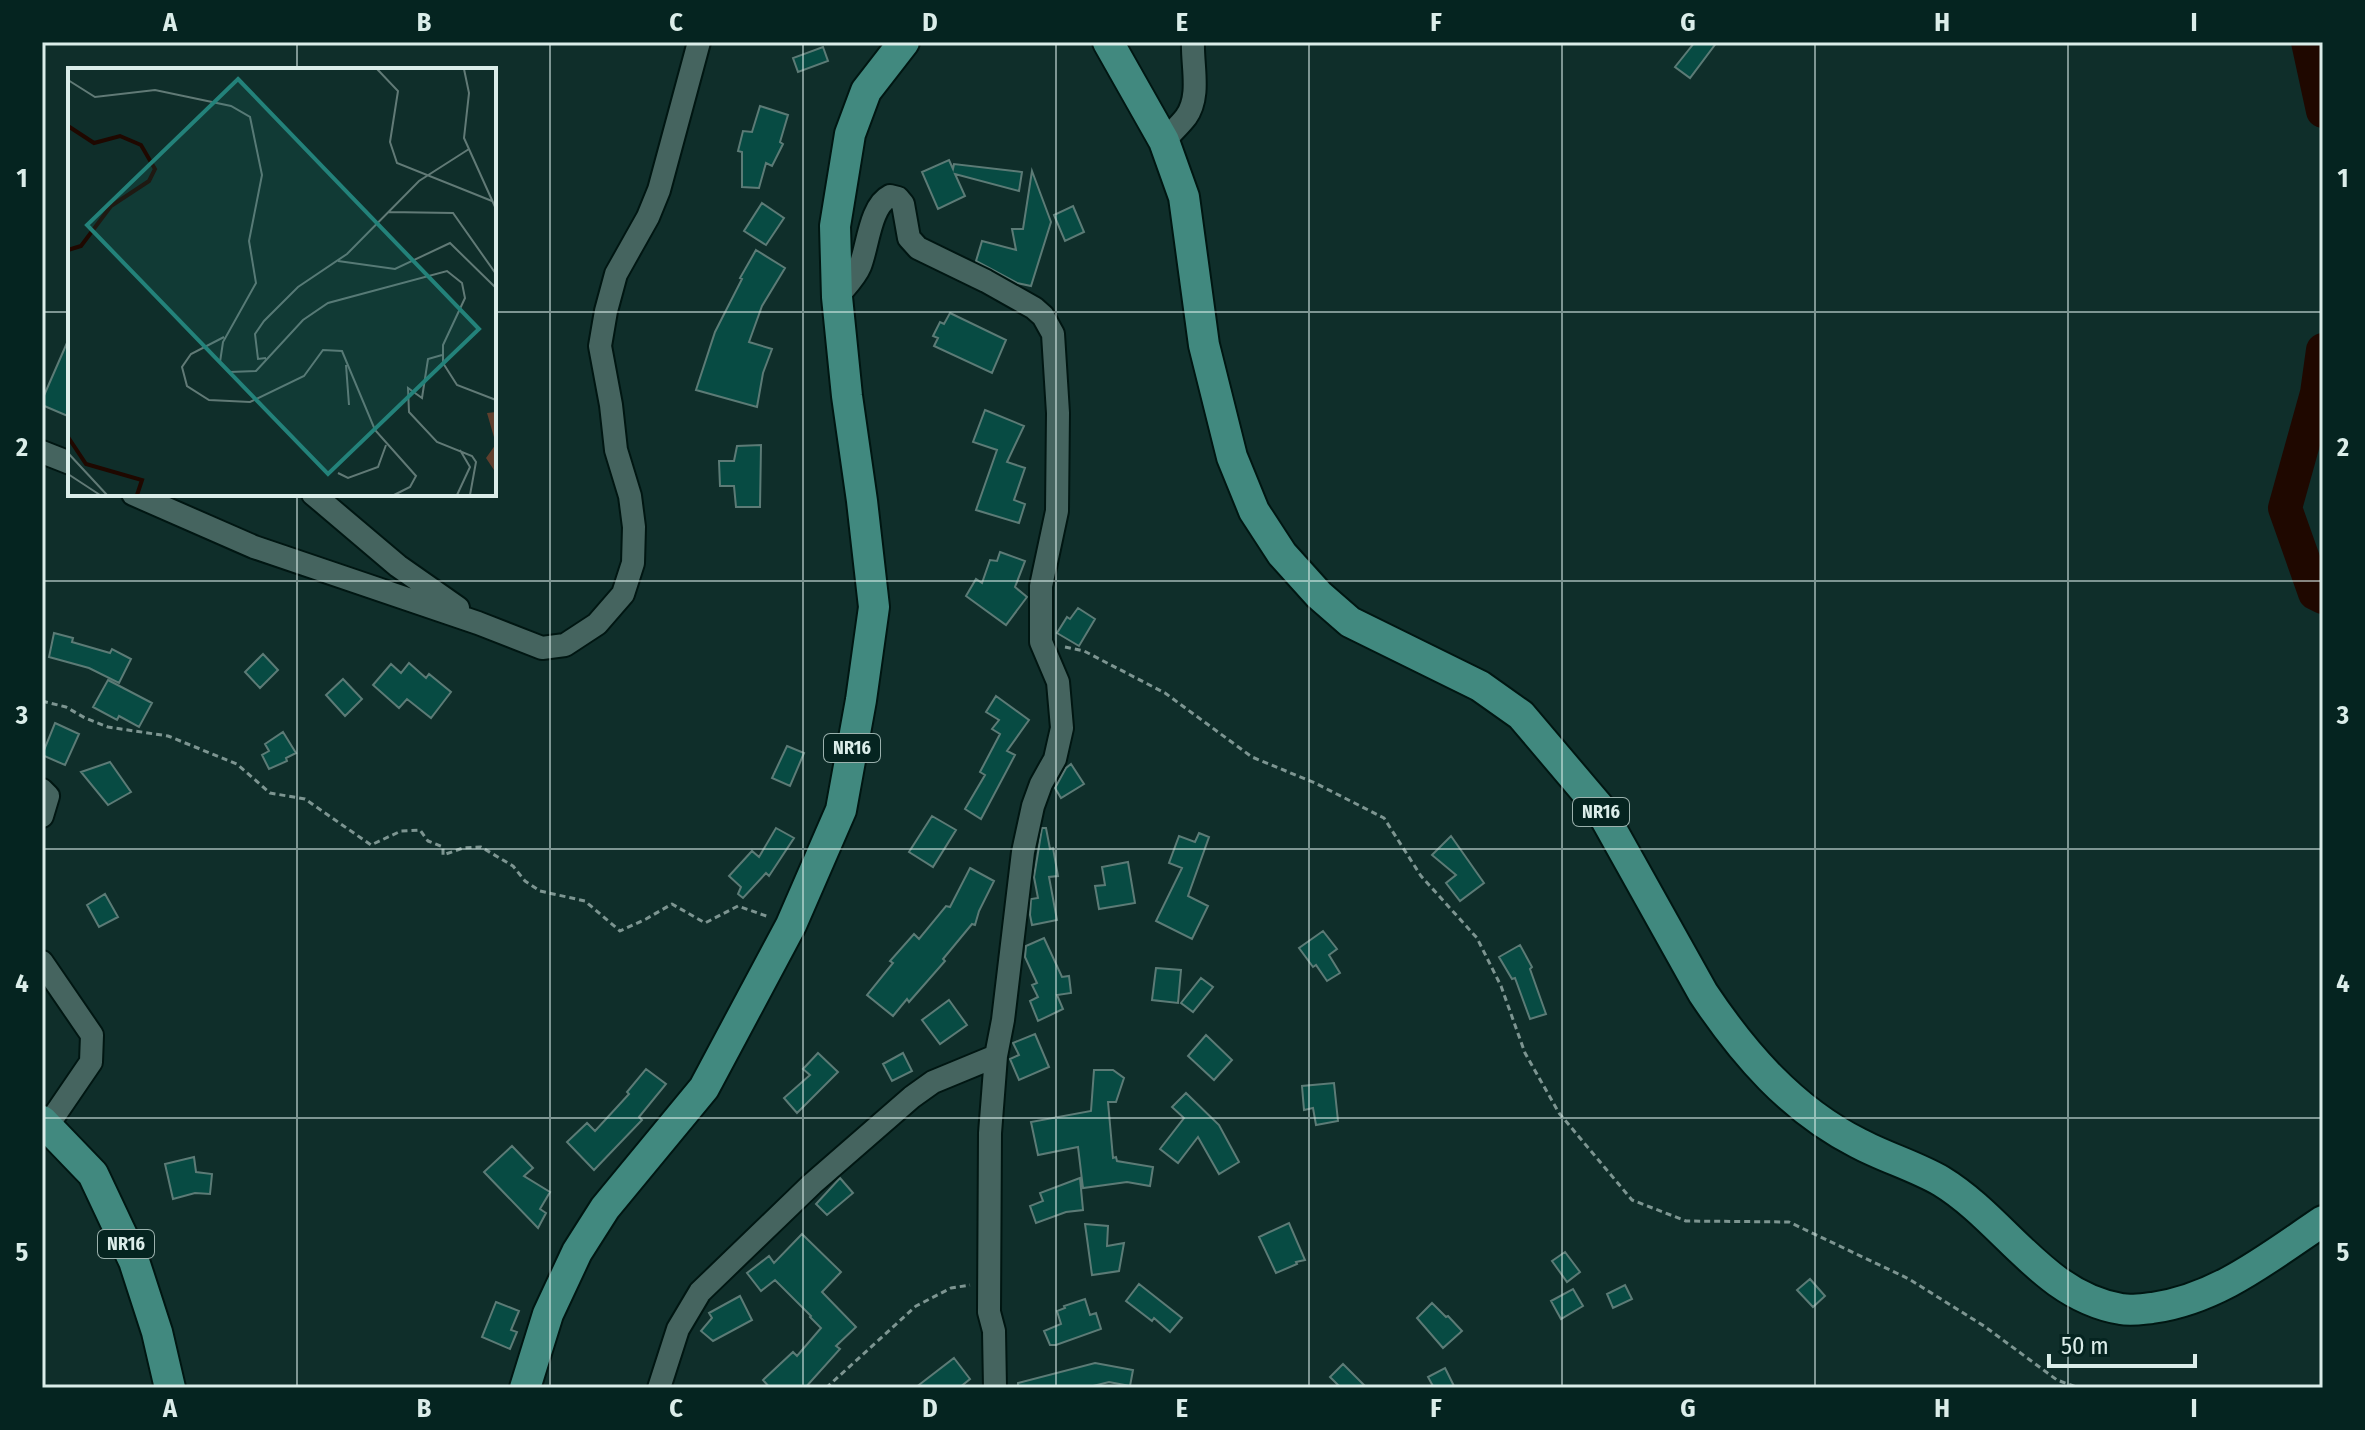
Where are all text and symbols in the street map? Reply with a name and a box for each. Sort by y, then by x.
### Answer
text: A [162,7,178,38]
text: B [417,7,432,38]
text: C [669,7,683,38]
text: D [922,7,938,38]
text: E [1176,7,1188,38]
text: F [1430,7,1442,38]
text: G [1680,7,1696,38]
text: H [1934,7,1950,38]
text: I [2191,7,2198,38]
inset map [68,68,496,496]
text: 1 [17,163,28,194]
text: 1 [2338,163,2349,194]
text: 2 [15,432,28,463]
text: 2 [2336,432,2349,463]
text: 3 [15,700,28,731]
text: 3 [2336,700,2349,731]
road number: NR16 [824,734,880,762]
road number: NR16 [1573,798,1629,826]
text: 4 [15,968,29,999]
text: 4 [2336,968,2350,999]
road number: NR16 [98,1230,154,1258]
text: 5 [16,1237,29,1268]
text: 5 [2337,1237,2350,1268]
scale bar [2049,1318,2195,1368]
text: 50 m [2061,1332,2109,1360]
text: A [162,1393,178,1424]
text: B [417,1393,432,1424]
text: C [669,1393,683,1424]
text: D [922,1393,938,1424]
text: E [1176,1393,1188,1424]
text: F [1430,1393,1442,1424]
text: G [1680,1393,1696,1424]
text: H [1934,1393,1950,1424]
text: I [2191,1393,2198,1424]

